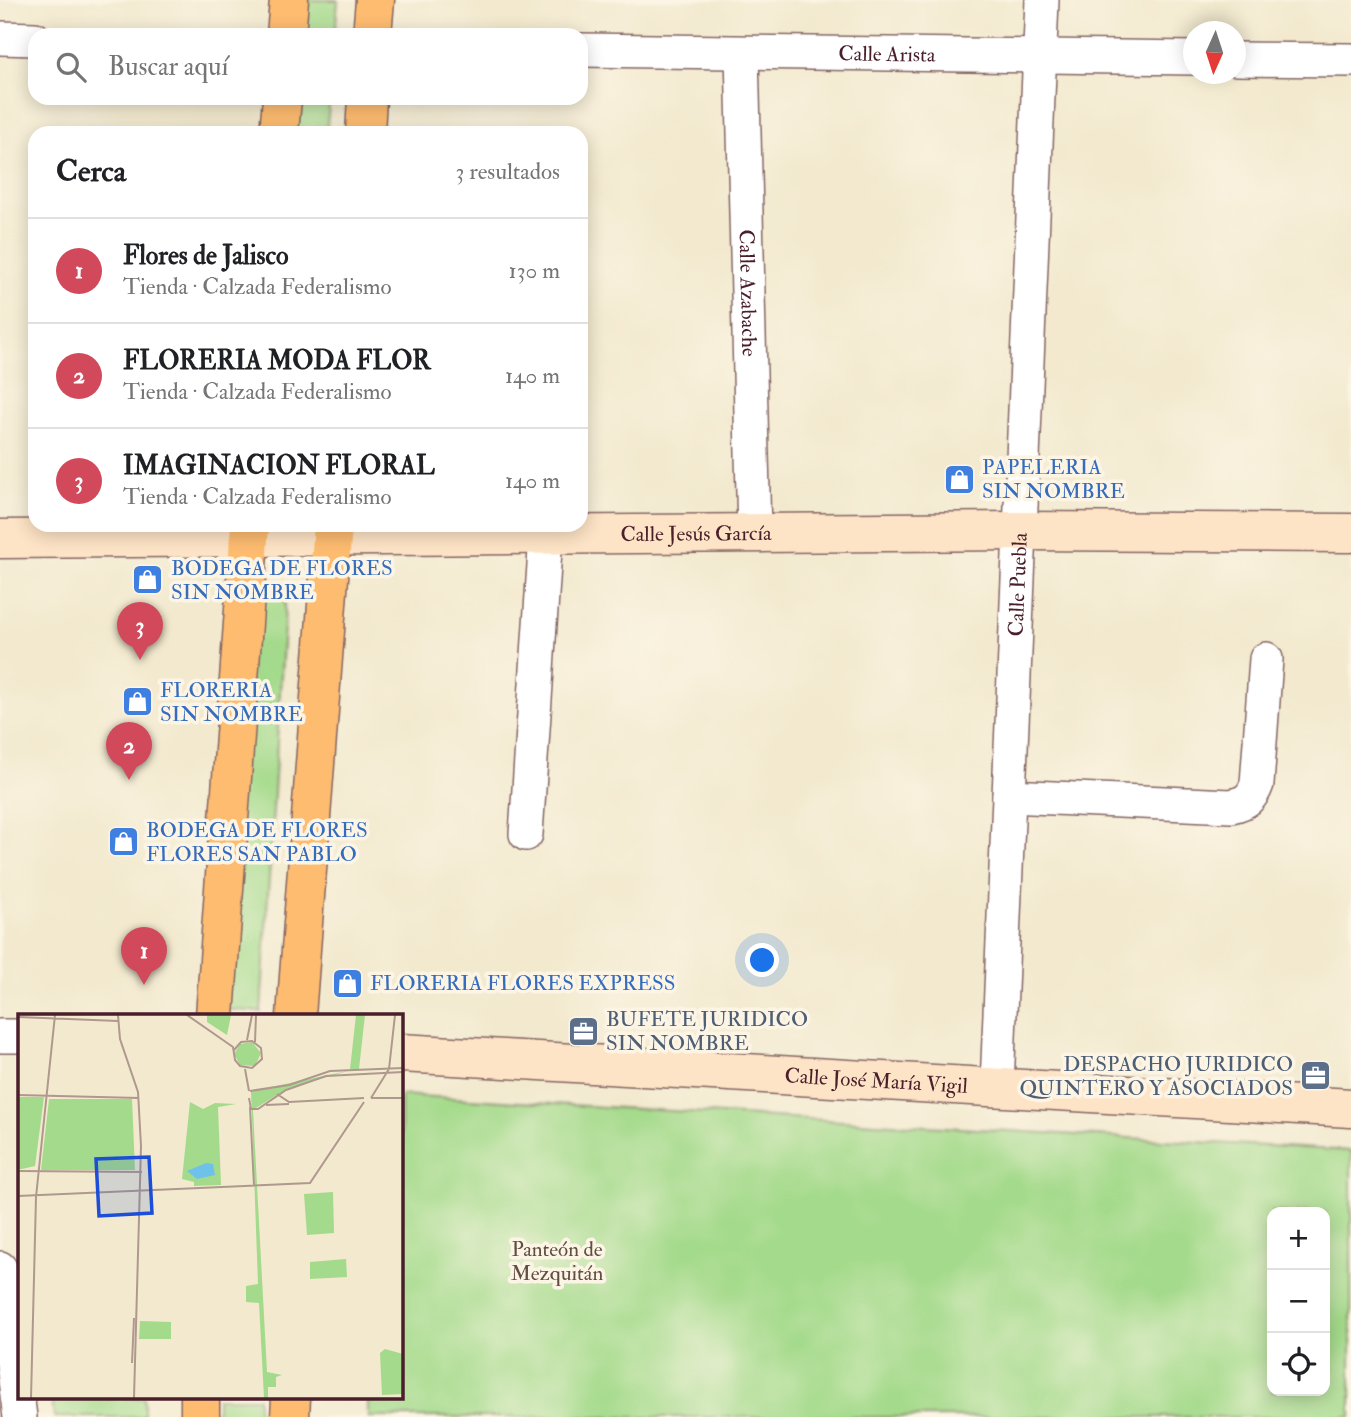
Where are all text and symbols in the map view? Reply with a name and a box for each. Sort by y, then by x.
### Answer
north arrow [1183,21,1246,84]
search box [28,28,588,105]
street label: Calle Arista [838,40,936,69]
icon: search [52,48,90,86]
text: Buscar aquí [108,51,228,83]
text: Cerca [56,153,126,190]
text: 3 resultados [456,157,560,186]
street label: Calle Azabache [732,229,763,357]
text: Flores de Jalisco [123,240,288,272]
text: 1 [75,256,83,285]
text: 130 m [508,256,560,285]
text: Tienda · Calzada Federalismo [123,272,392,301]
text: FLORERIA MODA FLOR [123,345,431,377]
text: 2 [73,361,85,390]
text: 140 m [505,361,560,390]
text: Tienda · Calzada Federalismo [123,377,392,406]
text: IMAGINACION FLORAL [123,450,435,482]
place label: PAPELERIA SIN NOMBRE [982,454,1125,505]
shop icon: PAPELERIA SIN NOMBRE [942,462,976,496]
text: 3 [75,466,83,495]
text: 140 m [505,466,560,495]
text: Tienda · Calzada Federalismo [123,482,392,511]
street label: Calle Jesús García [620,520,772,548]
street label: Calle Puebla [1003,532,1034,637]
place label: BODEGA DE FLORES SIN NOMBRE [171,555,393,606]
shop icon: BODEGA DE FLORES SIN NOMBRE [131,563,165,597]
pin: 3 [117,602,163,660]
place label: FLORERIA SIN NOMBRE [160,677,303,728]
shop icon: FLORERIA SIN NOMBRE [120,685,154,719]
pin: 2 [106,722,152,780]
place label: BODEGA DE FLORES FLORES SAN PABLO [146,817,368,868]
shop icon: BODEGA DE FLORES FLORES SAN PABLO [106,825,140,859]
pin: 1 [121,927,167,985]
your location [745,943,779,977]
shop icon: FLORERIA FLORES EXPRESS [330,966,364,1000]
place label: FLORERIA FLORES EXPRESS [370,970,675,997]
place label: BUFETE JURIDICO SIN NOMBRE [606,1006,808,1057]
inset map [18,1014,402,1400]
office icon: BUFETE JURIDICO SIN NOMBRE [566,1014,600,1048]
place label: DESPACHO JURIDICO QUINTERO Y ASOCIADOS [1020,1051,1293,1102]
office icon: DESPACHO JURIDICO QUINTERO Y ASOCIADOS [1299,1059,1333,1093]
street label: Calle José María Vigil [784,1062,969,1100]
map controls [1267,1207,1330,1396]
button: + [1267,1207,1330,1270]
park label: Panteón de Mezquitán [511,1236,603,1287]
button: − [1267,1270,1330,1333]
button: locate [1267,1333,1330,1396]

